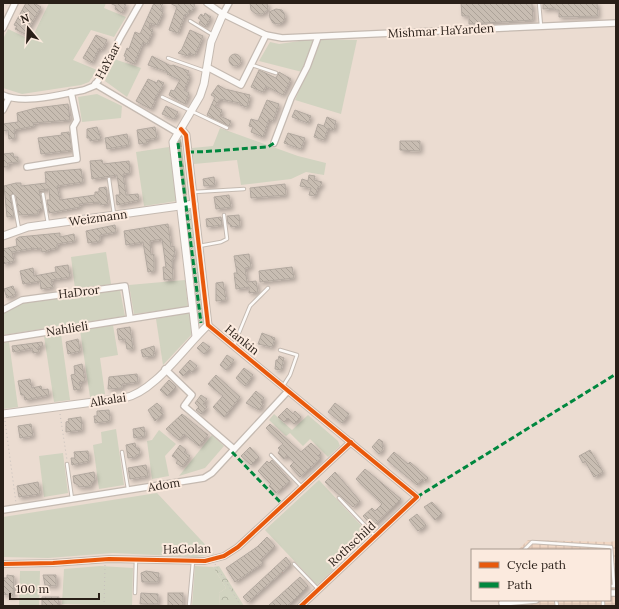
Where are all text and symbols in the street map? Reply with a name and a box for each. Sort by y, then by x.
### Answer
north arrow [8,8,48,48]
text: N [19,10,32,26]
street label: Mishmar HaYarden [387,20,495,41]
street label: HaYaar [92,39,124,82]
street label: Weizmann [68,206,128,229]
street label: HaDror [57,281,101,301]
street label: Nahlieli [45,318,89,339]
street label: Hankin [222,321,263,358]
street label: Alkalai [88,389,127,410]
street label: Adom [146,475,181,495]
street label: Rothschild [325,518,378,569]
street label: HaGolan [163,541,211,556]
legend [471,549,611,601]
text: Cycle path [507,557,566,572]
scale bar [10,575,99,601]
text: Path [507,577,532,592]
text: 100 m [16,581,49,596]

